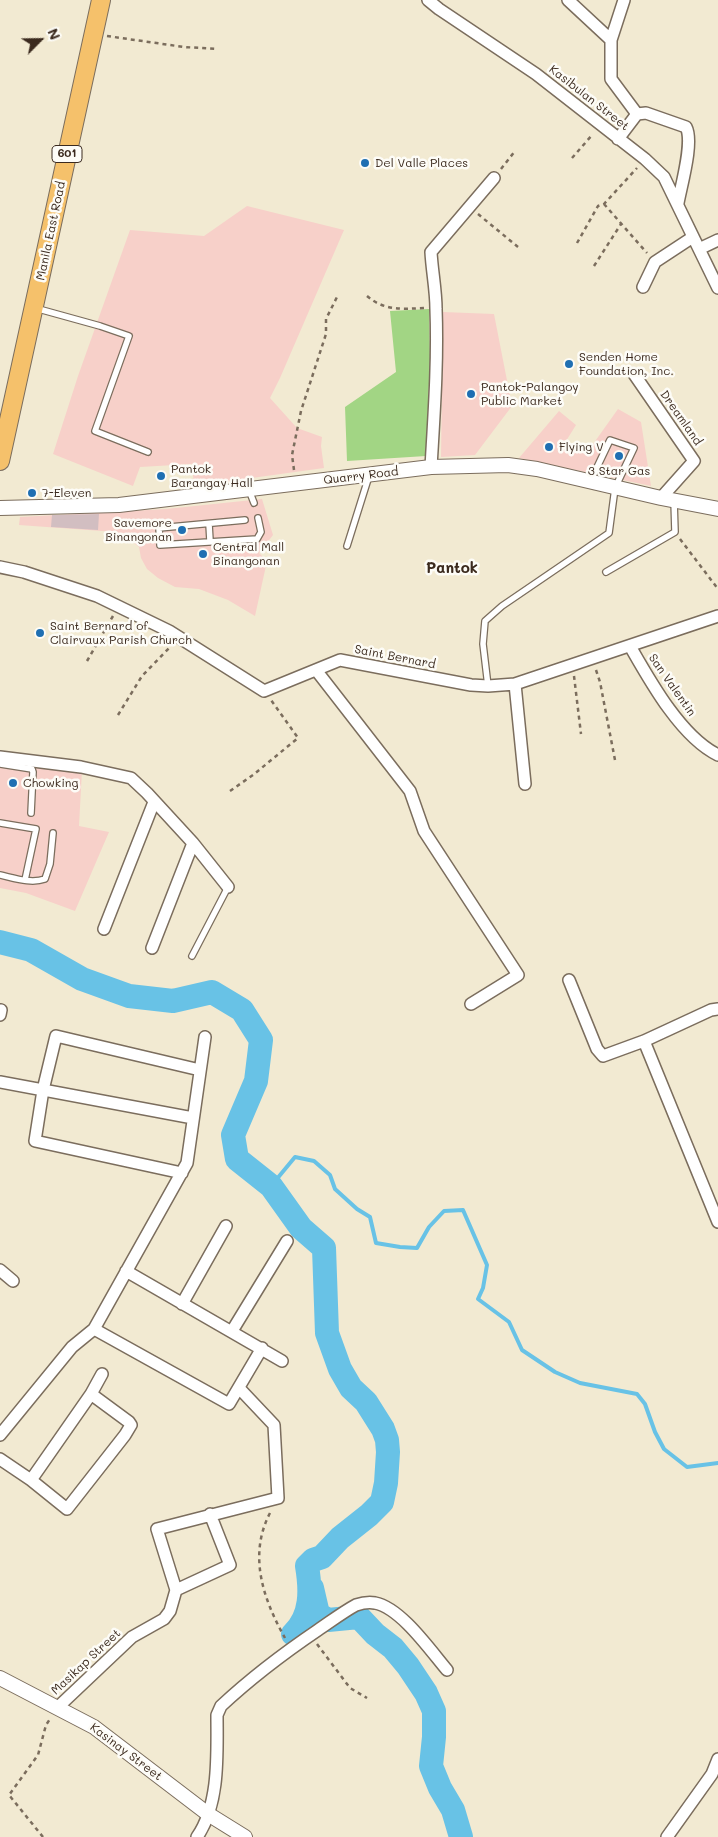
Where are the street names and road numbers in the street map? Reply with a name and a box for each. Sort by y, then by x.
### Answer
street label: Kasibulan Street [546,62,632,134]
road number: 601 [52,146,82,162]
street label: Manila East Road [33,180,69,282]
street label: Dreamland [657,388,705,448]
street label: Quarry Road [323,464,399,488]
street label: Saint Bernard [353,642,437,672]
street label: San Valentin [645,651,699,719]
street label: Masikap Street [48,1626,124,1698]
street label: Kasinay Street [87,1720,165,1784]

